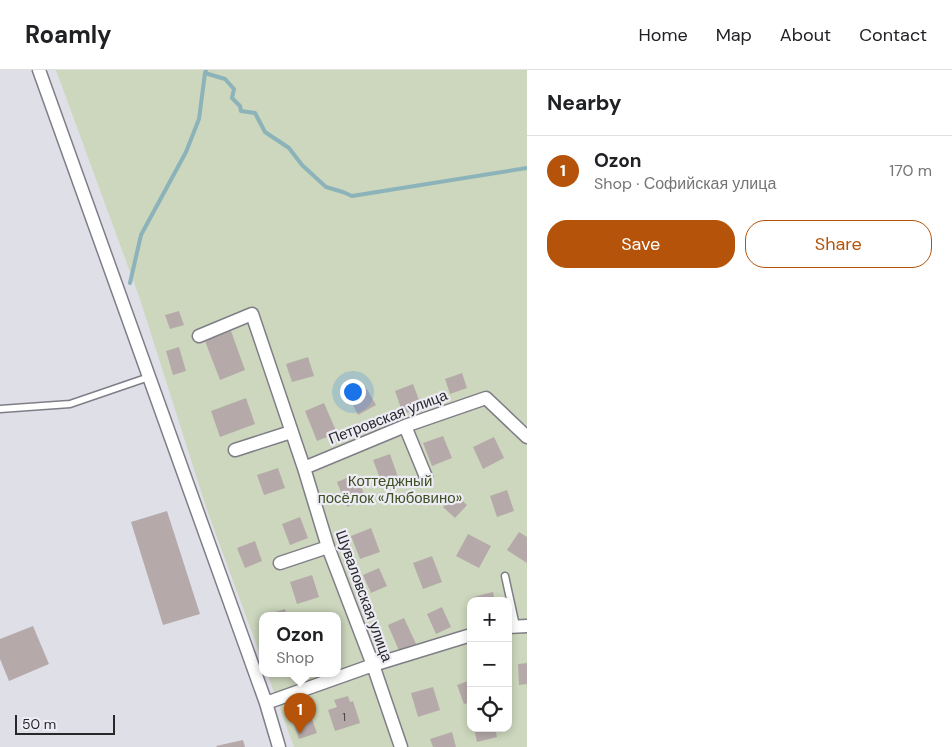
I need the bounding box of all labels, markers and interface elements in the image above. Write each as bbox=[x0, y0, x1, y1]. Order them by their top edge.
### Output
text: Roamly bbox=[25, 19, 112, 50]
text: Home bbox=[638, 23, 688, 47]
text: Map bbox=[716, 23, 752, 47]
text: About bbox=[780, 23, 831, 47]
text: Contact bbox=[859, 23, 927, 47]
text: Nearby bbox=[547, 89, 621, 117]
text: Ozon bbox=[594, 148, 642, 173]
text: 1 bbox=[560, 160, 566, 181]
text: 170 m bbox=[889, 160, 932, 181]
text: Shop · Софийская улица bbox=[594, 173, 776, 194]
button: Save bbox=[547, 220, 735, 268]
button: Share bbox=[745, 220, 932, 268]
your location bbox=[340, 379, 366, 405]
street label: Петровская улица bbox=[326, 385, 451, 449]
park label: Коттеджный посёлок «Любовино» bbox=[318, 471, 463, 508]
street label: Шуваловская улица bbox=[331, 527, 397, 665]
map controls bbox=[467, 597, 512, 732]
button: + bbox=[467, 597, 512, 642]
popup bbox=[259, 612, 341, 677]
text: Ozon bbox=[276, 622, 324, 647]
button: − bbox=[467, 642, 512, 687]
text: Shop bbox=[276, 647, 314, 668]
button: locate bbox=[467, 687, 512, 732]
pin: 1 bbox=[284, 693, 316, 734]
house number: 1 bbox=[342, 709, 346, 725]
scale bar bbox=[15, 712, 115, 735]
text: 50 m bbox=[22, 715, 56, 733]

